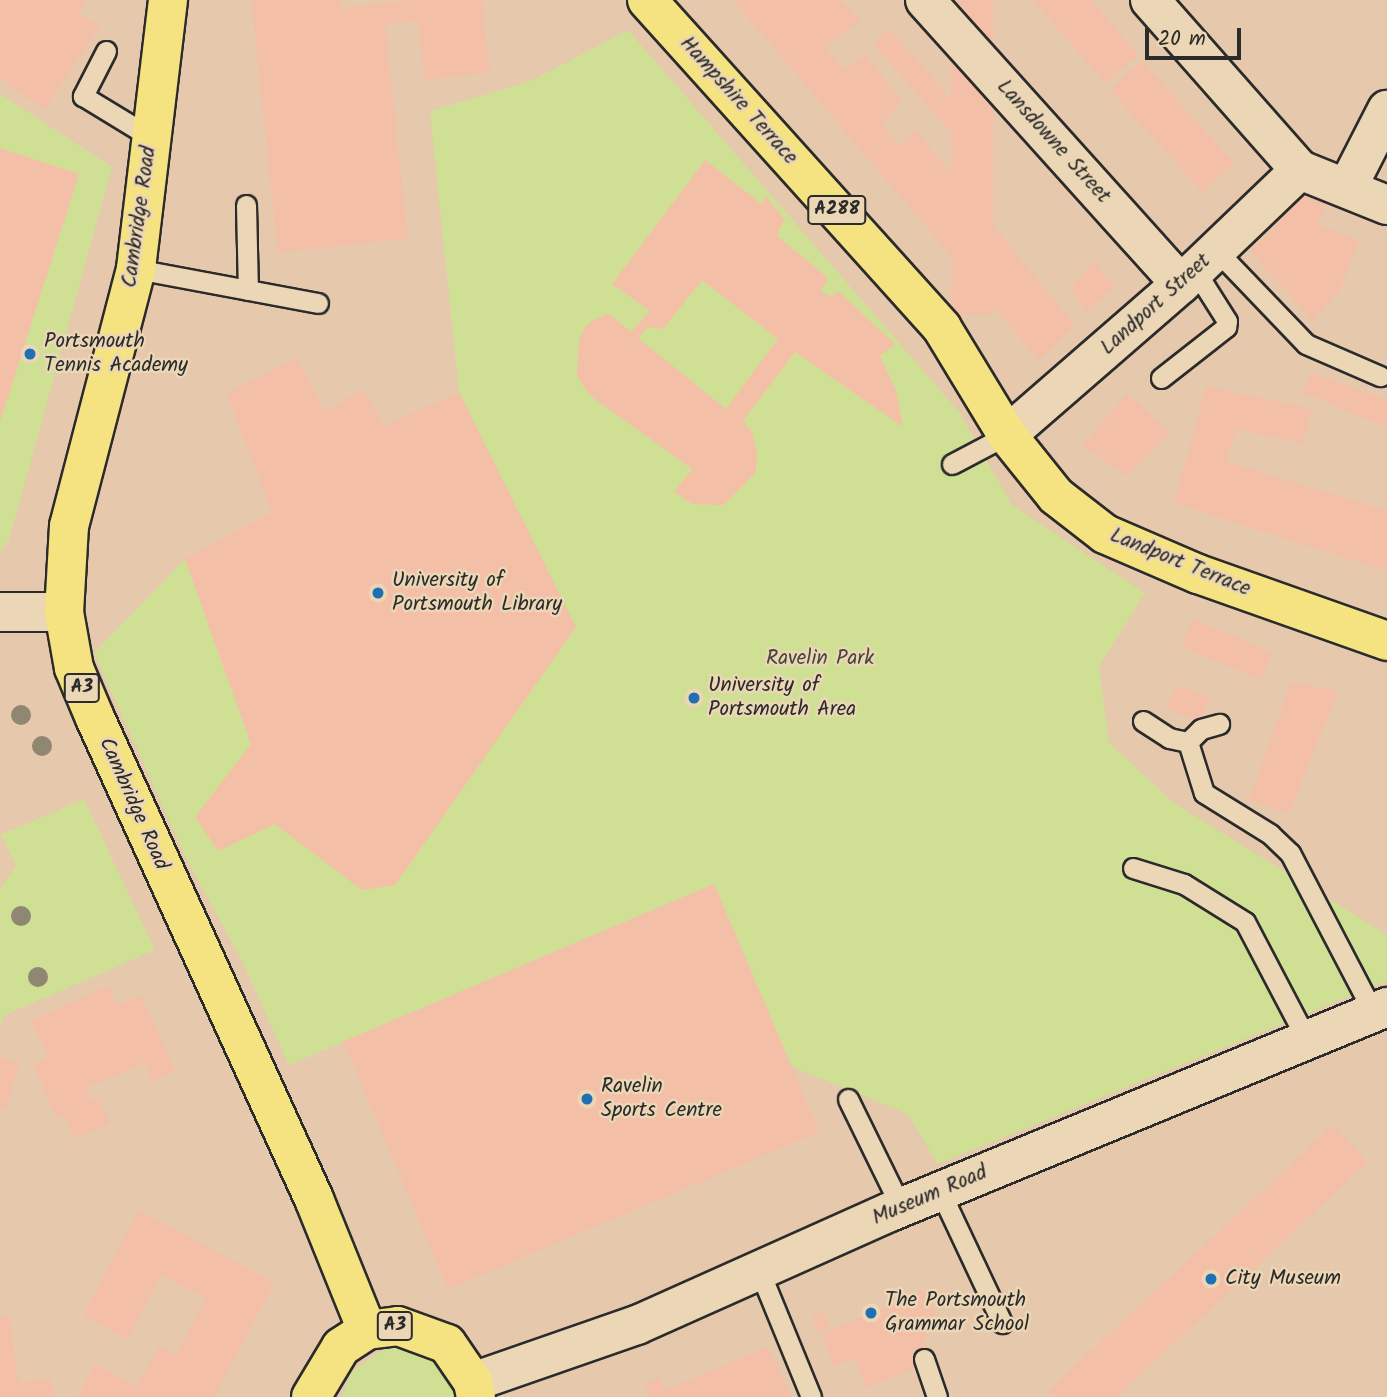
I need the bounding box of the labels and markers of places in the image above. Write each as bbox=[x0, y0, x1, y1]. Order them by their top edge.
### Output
place label: Portsmouth Tennis Academy bbox=[44, 329, 188, 379]
marker: Portsmouth Tennis Academy bbox=[22, 346, 38, 362]
place label: University of Portsmouth Library bbox=[392, 568, 562, 618]
marker: University of Portsmouth Library bbox=[370, 585, 386, 601]
place label: University of Portsmouth Area bbox=[708, 673, 856, 723]
marker: University of Portsmouth Area bbox=[686, 690, 702, 706]
place label: Ravelin Sports Centre bbox=[601, 1074, 722, 1124]
marker: Ravelin Sports Centre bbox=[579, 1091, 595, 1107]
place label: City Museum bbox=[1225, 1266, 1341, 1292]
marker: City Museum bbox=[1203, 1271, 1219, 1287]
place label: The Portsmouth Grammar School bbox=[885, 1288, 1029, 1338]
marker: The Portsmouth Grammar School bbox=[863, 1305, 879, 1321]

